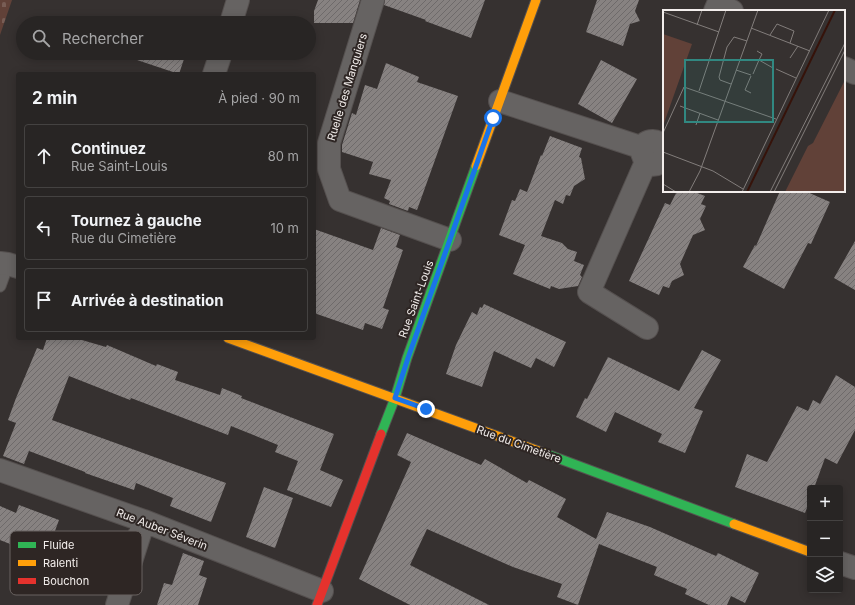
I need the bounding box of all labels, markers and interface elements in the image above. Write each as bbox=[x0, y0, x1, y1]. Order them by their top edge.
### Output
inset map bbox=[663, 10, 845, 192]
search box bbox=[16, 16, 316, 60]
icon: search bbox=[30, 27, 52, 49]
text: Rechercher bbox=[62, 29, 144, 48]
street label: Ruelle des Manguiers bbox=[324, 31, 370, 142]
text: 2 min bbox=[32, 88, 77, 108]
text: À pied · 90 m bbox=[218, 90, 300, 106]
route start bbox=[484, 109, 502, 127]
text: Continuez bbox=[71, 139, 146, 158]
icon: ahead bbox=[33, 145, 55, 167]
text: 80 m bbox=[268, 148, 299, 164]
text: Rue Saint-Louis bbox=[71, 158, 168, 174]
text: Tournez à gauche bbox=[71, 211, 202, 230]
icon: left bbox=[33, 217, 55, 239]
text: 10 m bbox=[270, 220, 299, 236]
text: Rue du Cimetière bbox=[71, 230, 176, 246]
street label: Rue Saint-Louis bbox=[395, 258, 437, 340]
icon: arrive bbox=[33, 289, 55, 311]
text: Arrivée à destination bbox=[71, 291, 224, 310]
route end bbox=[417, 400, 435, 418]
street label: Rue du Cimetière bbox=[475, 422, 563, 466]
map controls bbox=[807, 485, 843, 593]
button: + bbox=[807, 485, 843, 521]
street label: Rue Auber Séverin bbox=[114, 505, 210, 553]
button: − bbox=[807, 521, 843, 557]
legend bbox=[10, 531, 142, 595]
text: Fluide bbox=[43, 538, 74, 552]
text: Ralenti bbox=[43, 556, 78, 570]
button: layers bbox=[807, 557, 843, 593]
text: Bouchon bbox=[43, 574, 89, 588]

